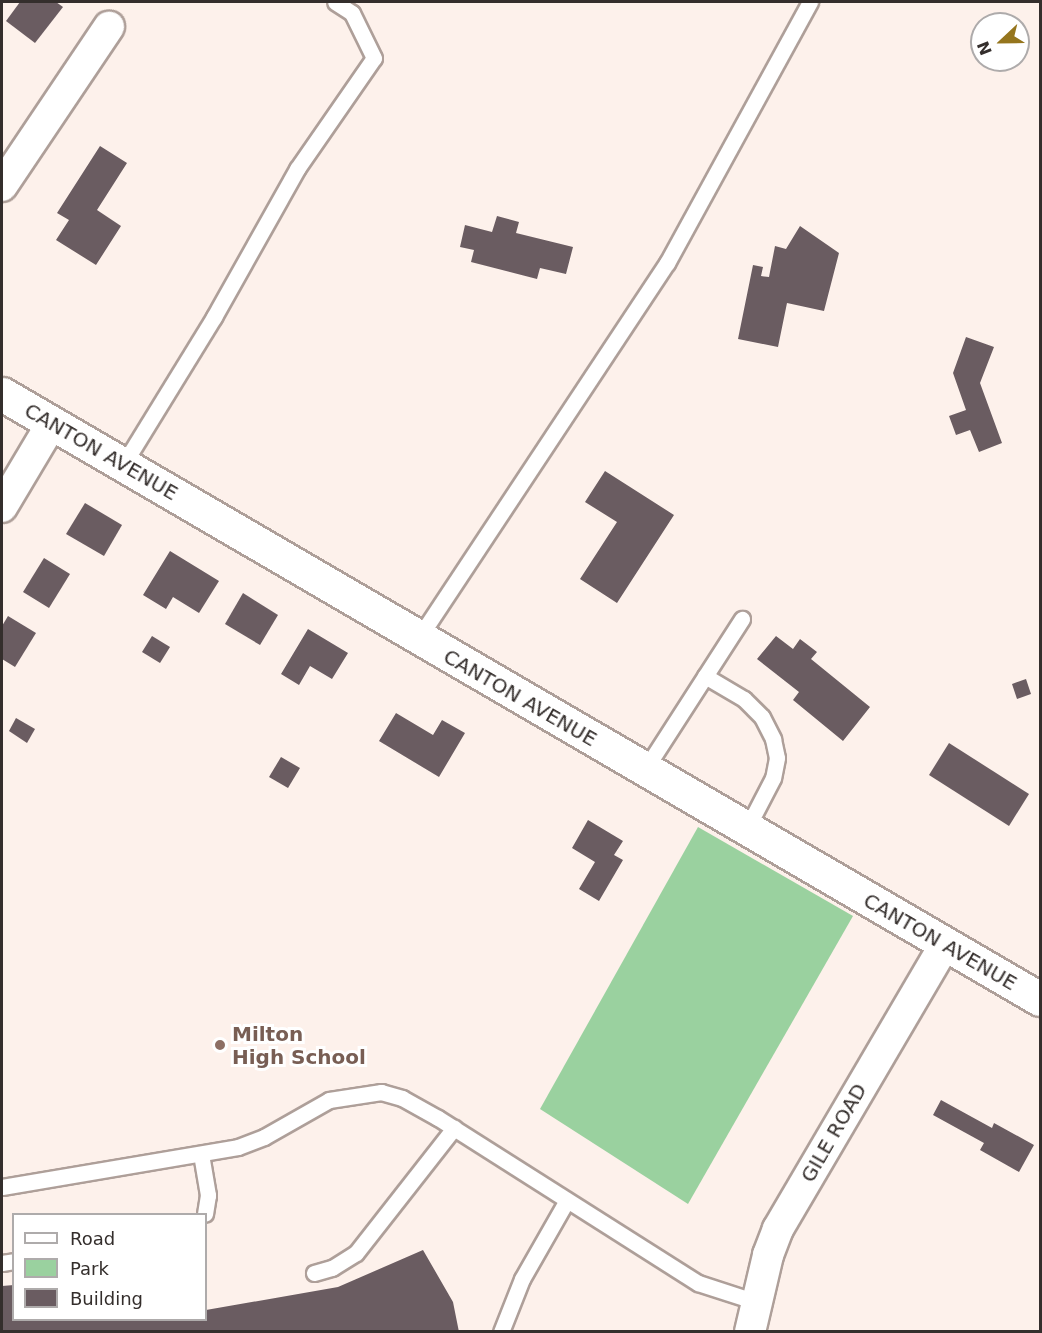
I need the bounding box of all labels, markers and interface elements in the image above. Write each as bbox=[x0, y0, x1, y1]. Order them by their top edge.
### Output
north arrow bbox=[970, 12, 1030, 72]
text: N bbox=[973, 38, 996, 58]
street label: CANTON AVENUE bbox=[20, 398, 182, 506]
street label: CANTON AVENUE bbox=[439, 644, 601, 752]
street label: CANTON AVENUE bbox=[859, 888, 1021, 996]
place label: Milton High School bbox=[232, 1022, 366, 1069]
marker: Milton High School bbox=[213, 1038, 227, 1052]
street label: GILE ROAD bbox=[796, 1079, 872, 1187]
legend bbox=[12, 1213, 207, 1321]
text: Road bbox=[70, 1228, 115, 1249]
text: Park bbox=[70, 1258, 109, 1279]
text: Building bbox=[70, 1288, 143, 1309]

